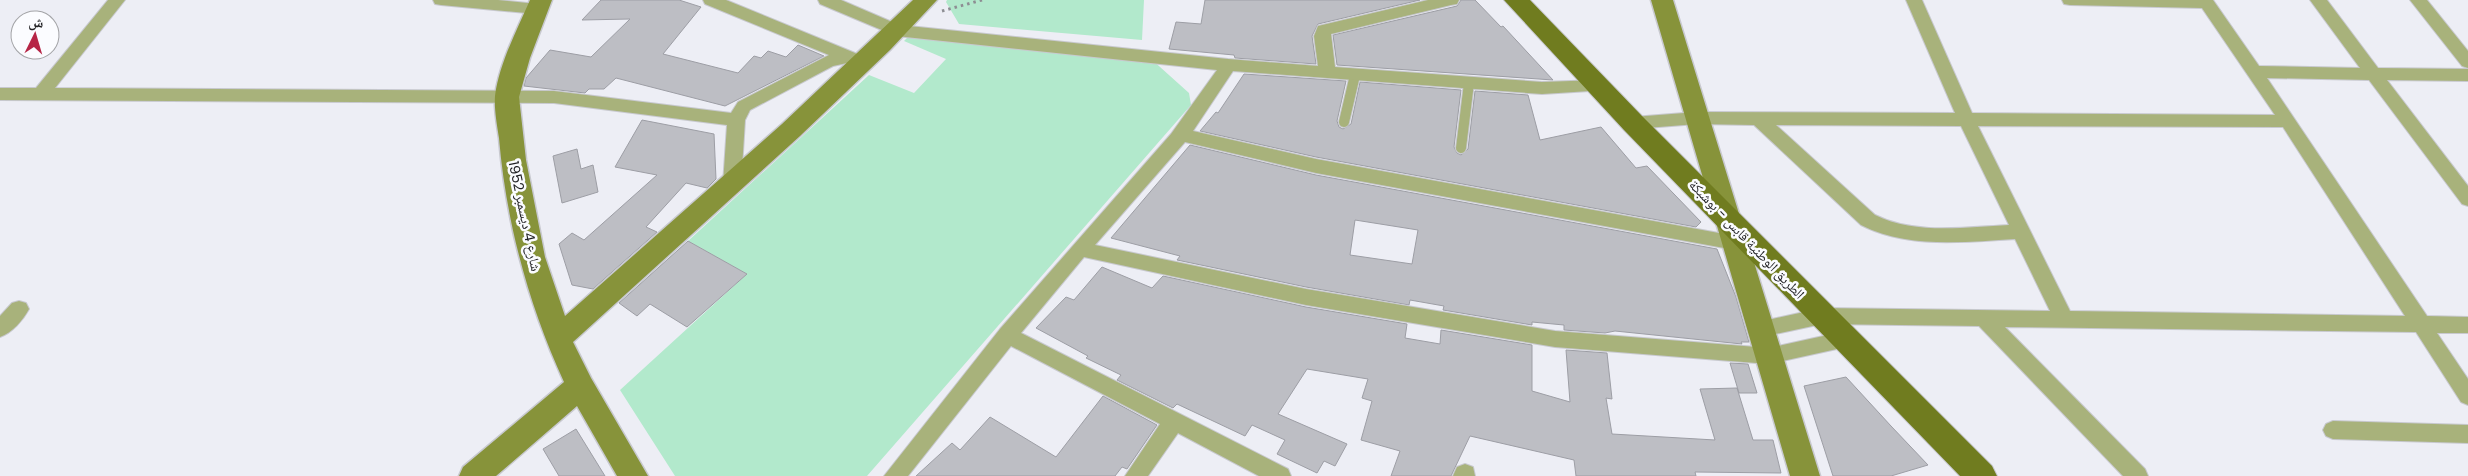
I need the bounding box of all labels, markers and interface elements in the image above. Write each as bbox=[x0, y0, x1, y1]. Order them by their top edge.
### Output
north arrow bbox=[10, 10, 60, 60]
text: ش bbox=[28, 11, 45, 33]
street label: شارع 4 ديسمبر 1952 bbox=[504, 159, 546, 273]
street label: الطريق الوطنية قابس - بوشبكة bbox=[1685, 175, 1809, 303]

